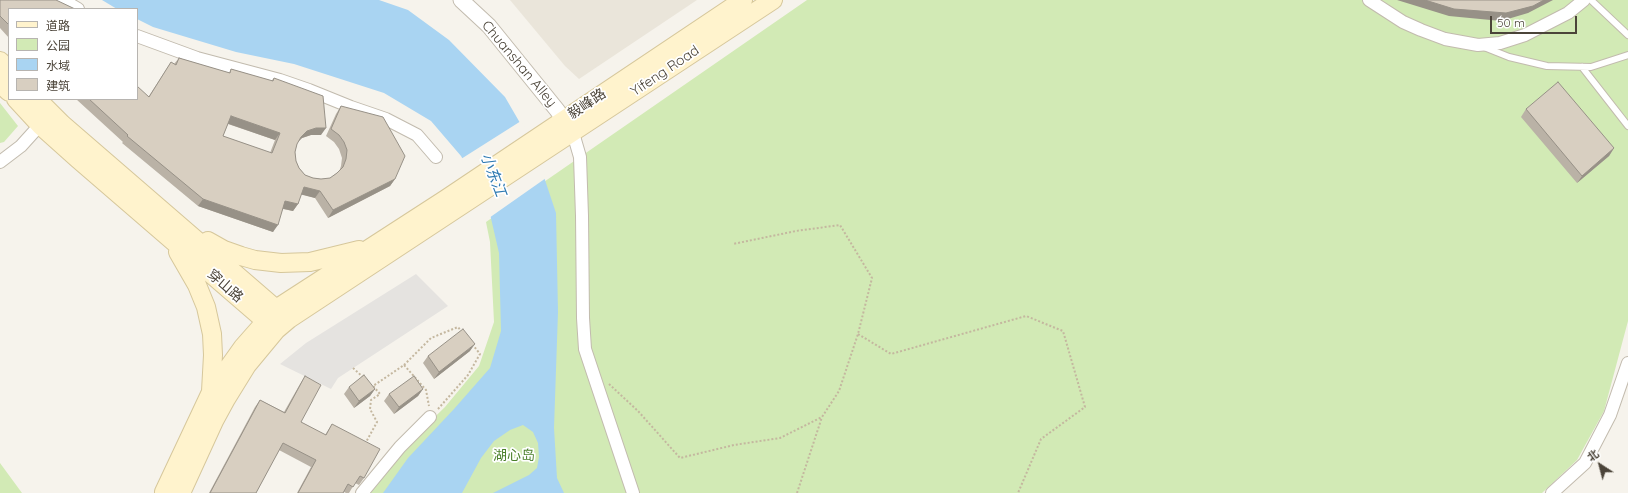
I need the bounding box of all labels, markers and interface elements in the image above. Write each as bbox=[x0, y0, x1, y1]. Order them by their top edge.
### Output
legend bbox=[8, 8, 138, 100]
scale bar bbox=[1492, 8, 1579, 34]
text: 50 m bbox=[1497, 15, 1525, 30]
street label: Chuanshan Alley bbox=[478, 17, 560, 111]
text: 道路 bbox=[46, 18, 70, 33]
text: 公园 bbox=[46, 38, 70, 53]
street label: Yifeng Road bbox=[628, 42, 702, 100]
text: 水域 bbox=[46, 58, 70, 73]
text: 建筑 bbox=[46, 78, 70, 93]
street label: 毅峰路 bbox=[565, 85, 609, 123]
water label: 小东江 bbox=[477, 151, 509, 199]
street label: 穿山路 bbox=[204, 266, 246, 306]
north arrow bbox=[1580, 445, 1620, 485]
text: 北 bbox=[1584, 446, 1602, 464]
park label: 湖心岛 bbox=[493, 448, 535, 464]

